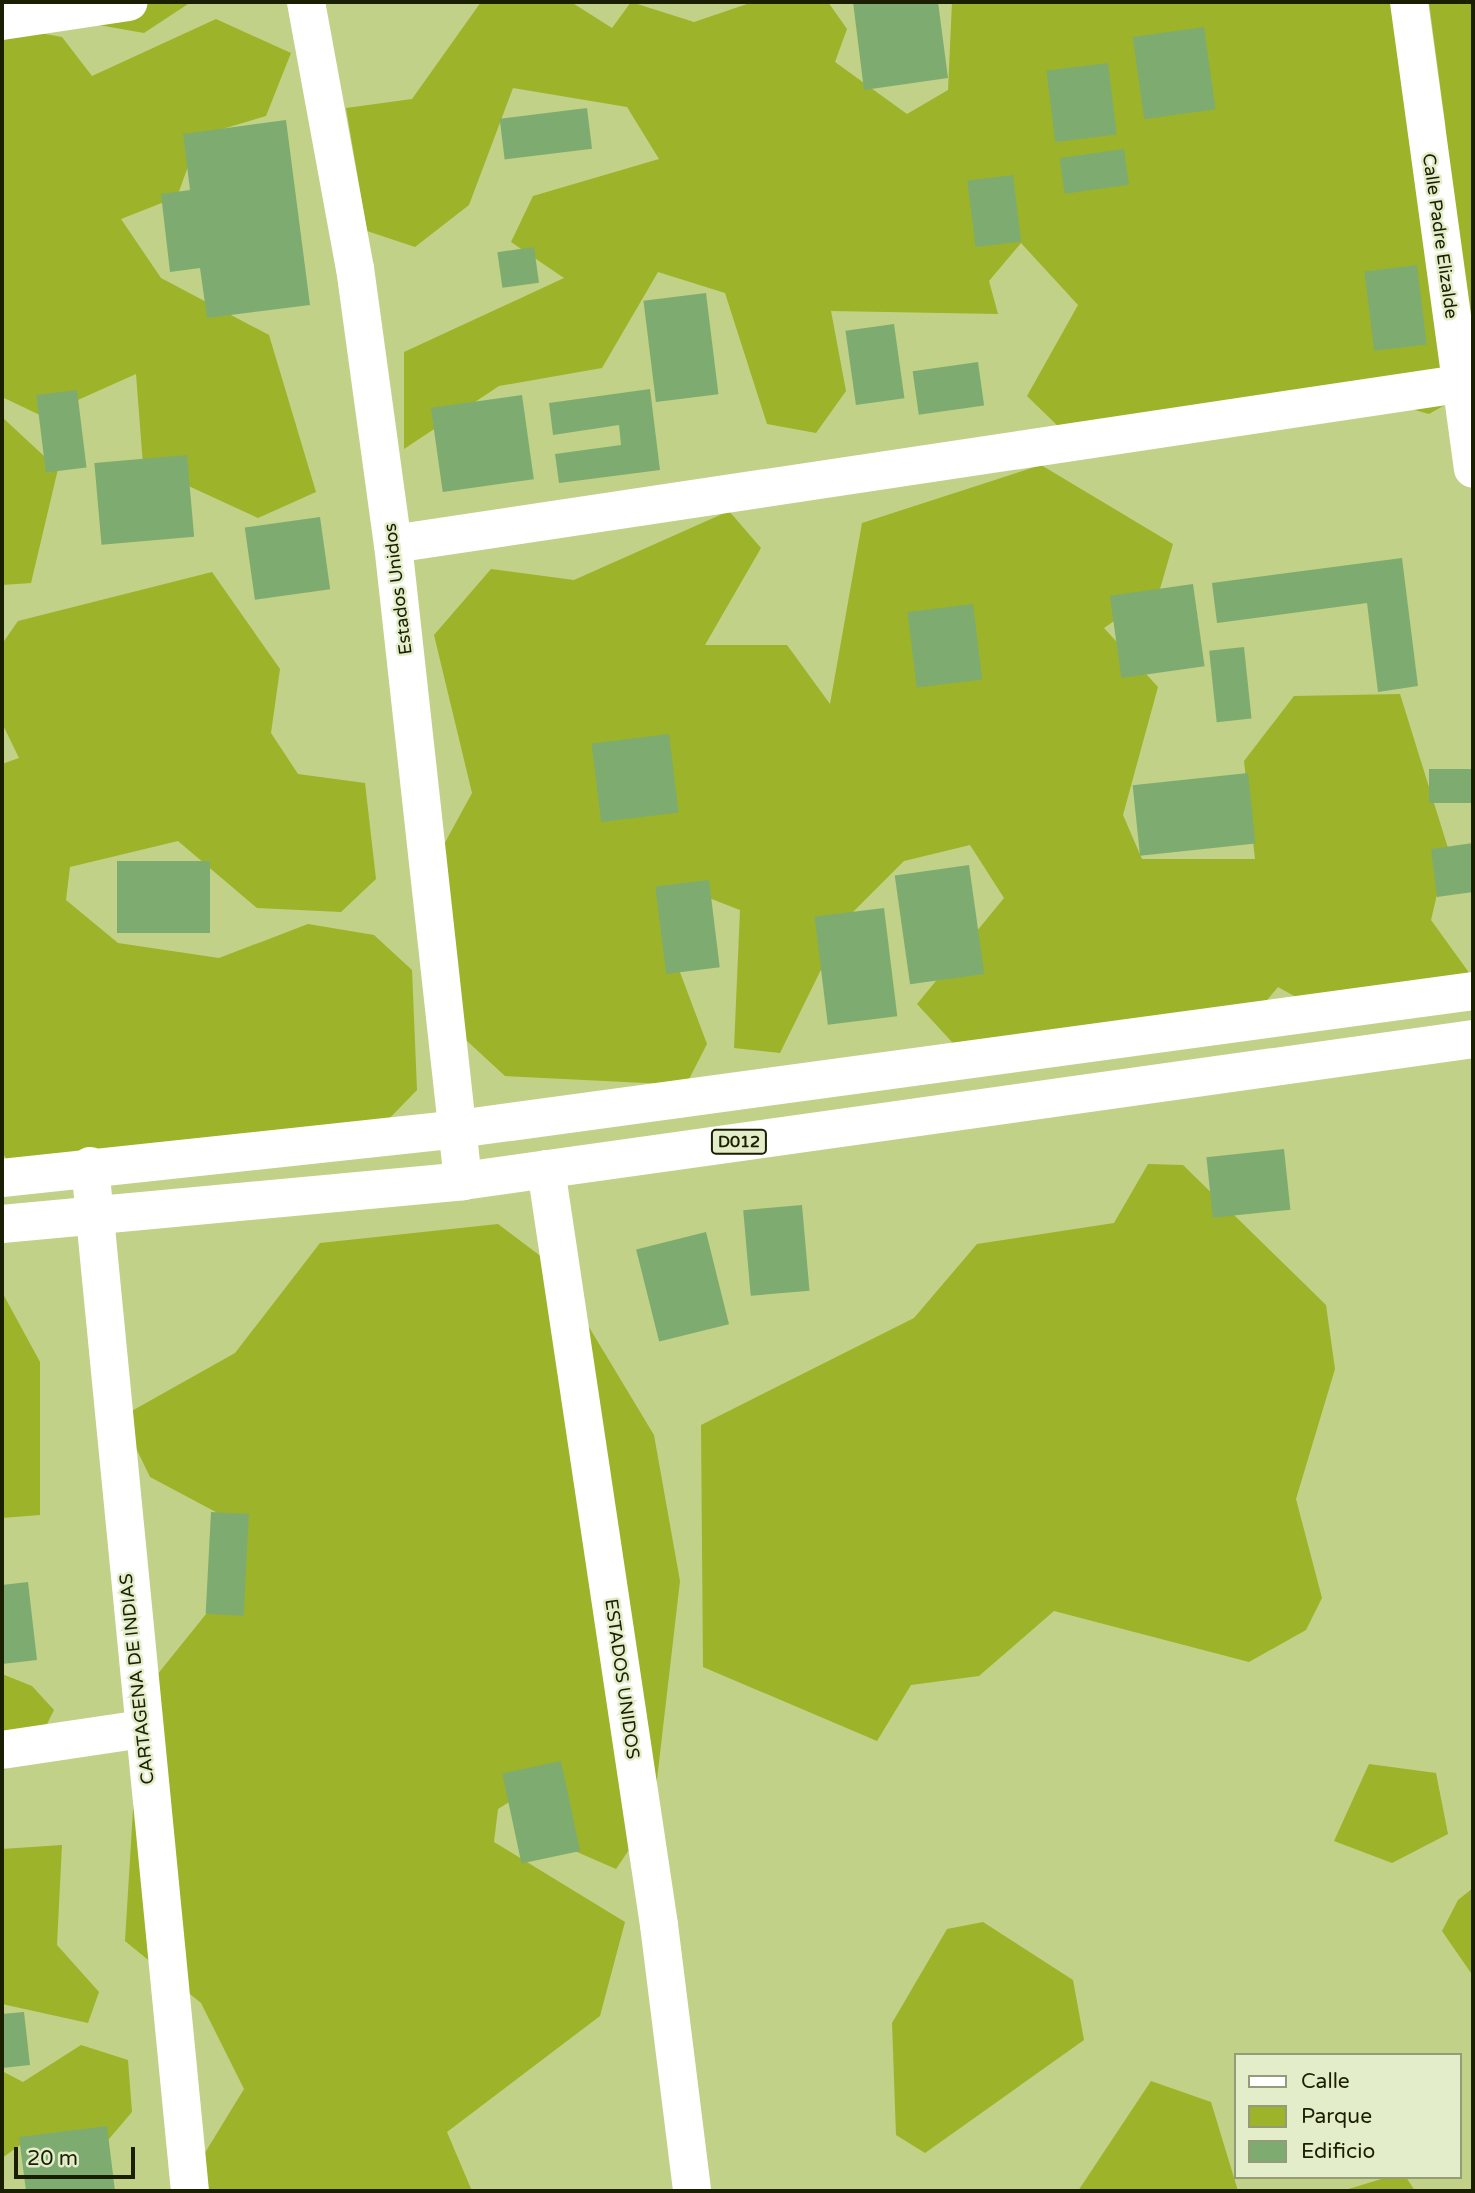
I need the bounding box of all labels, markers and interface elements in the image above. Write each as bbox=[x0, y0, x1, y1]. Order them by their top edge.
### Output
street label: Calle Padre Elizalde bbox=[1418, 152, 1462, 320]
street label: Estados Unidos bbox=[379, 522, 417, 656]
road number: D012 bbox=[709, 1130, 769, 1154]
street label: CARTAGENA DE INDIAS bbox=[115, 1573, 159, 1785]
street label: ESTADOS UNIDOS bbox=[600, 1598, 644, 1760]
legend bbox=[1234, 2053, 1461, 2179]
text: Calle bbox=[1301, 2069, 1350, 2094]
text: Parque bbox=[1301, 2104, 1372, 2129]
scale bar bbox=[18, 2134, 138, 2178]
text: Edificio bbox=[1301, 2139, 1375, 2164]
text: 20 m bbox=[27, 2146, 78, 2171]

